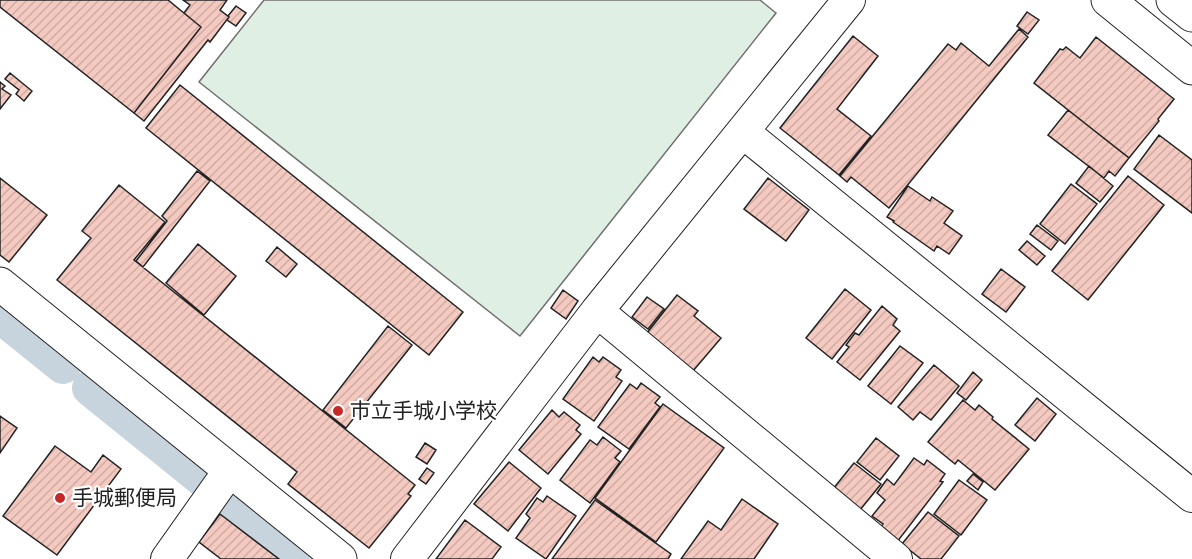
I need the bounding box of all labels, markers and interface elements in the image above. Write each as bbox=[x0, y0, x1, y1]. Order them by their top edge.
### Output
place label: 市立手城小学校 bbox=[350, 395, 497, 423]
marker: 市立手城小学校 bbox=[331, 404, 345, 418]
place label: 手城郵便局 bbox=[72, 482, 177, 510]
marker: 手城郵便局 bbox=[53, 491, 67, 505]

